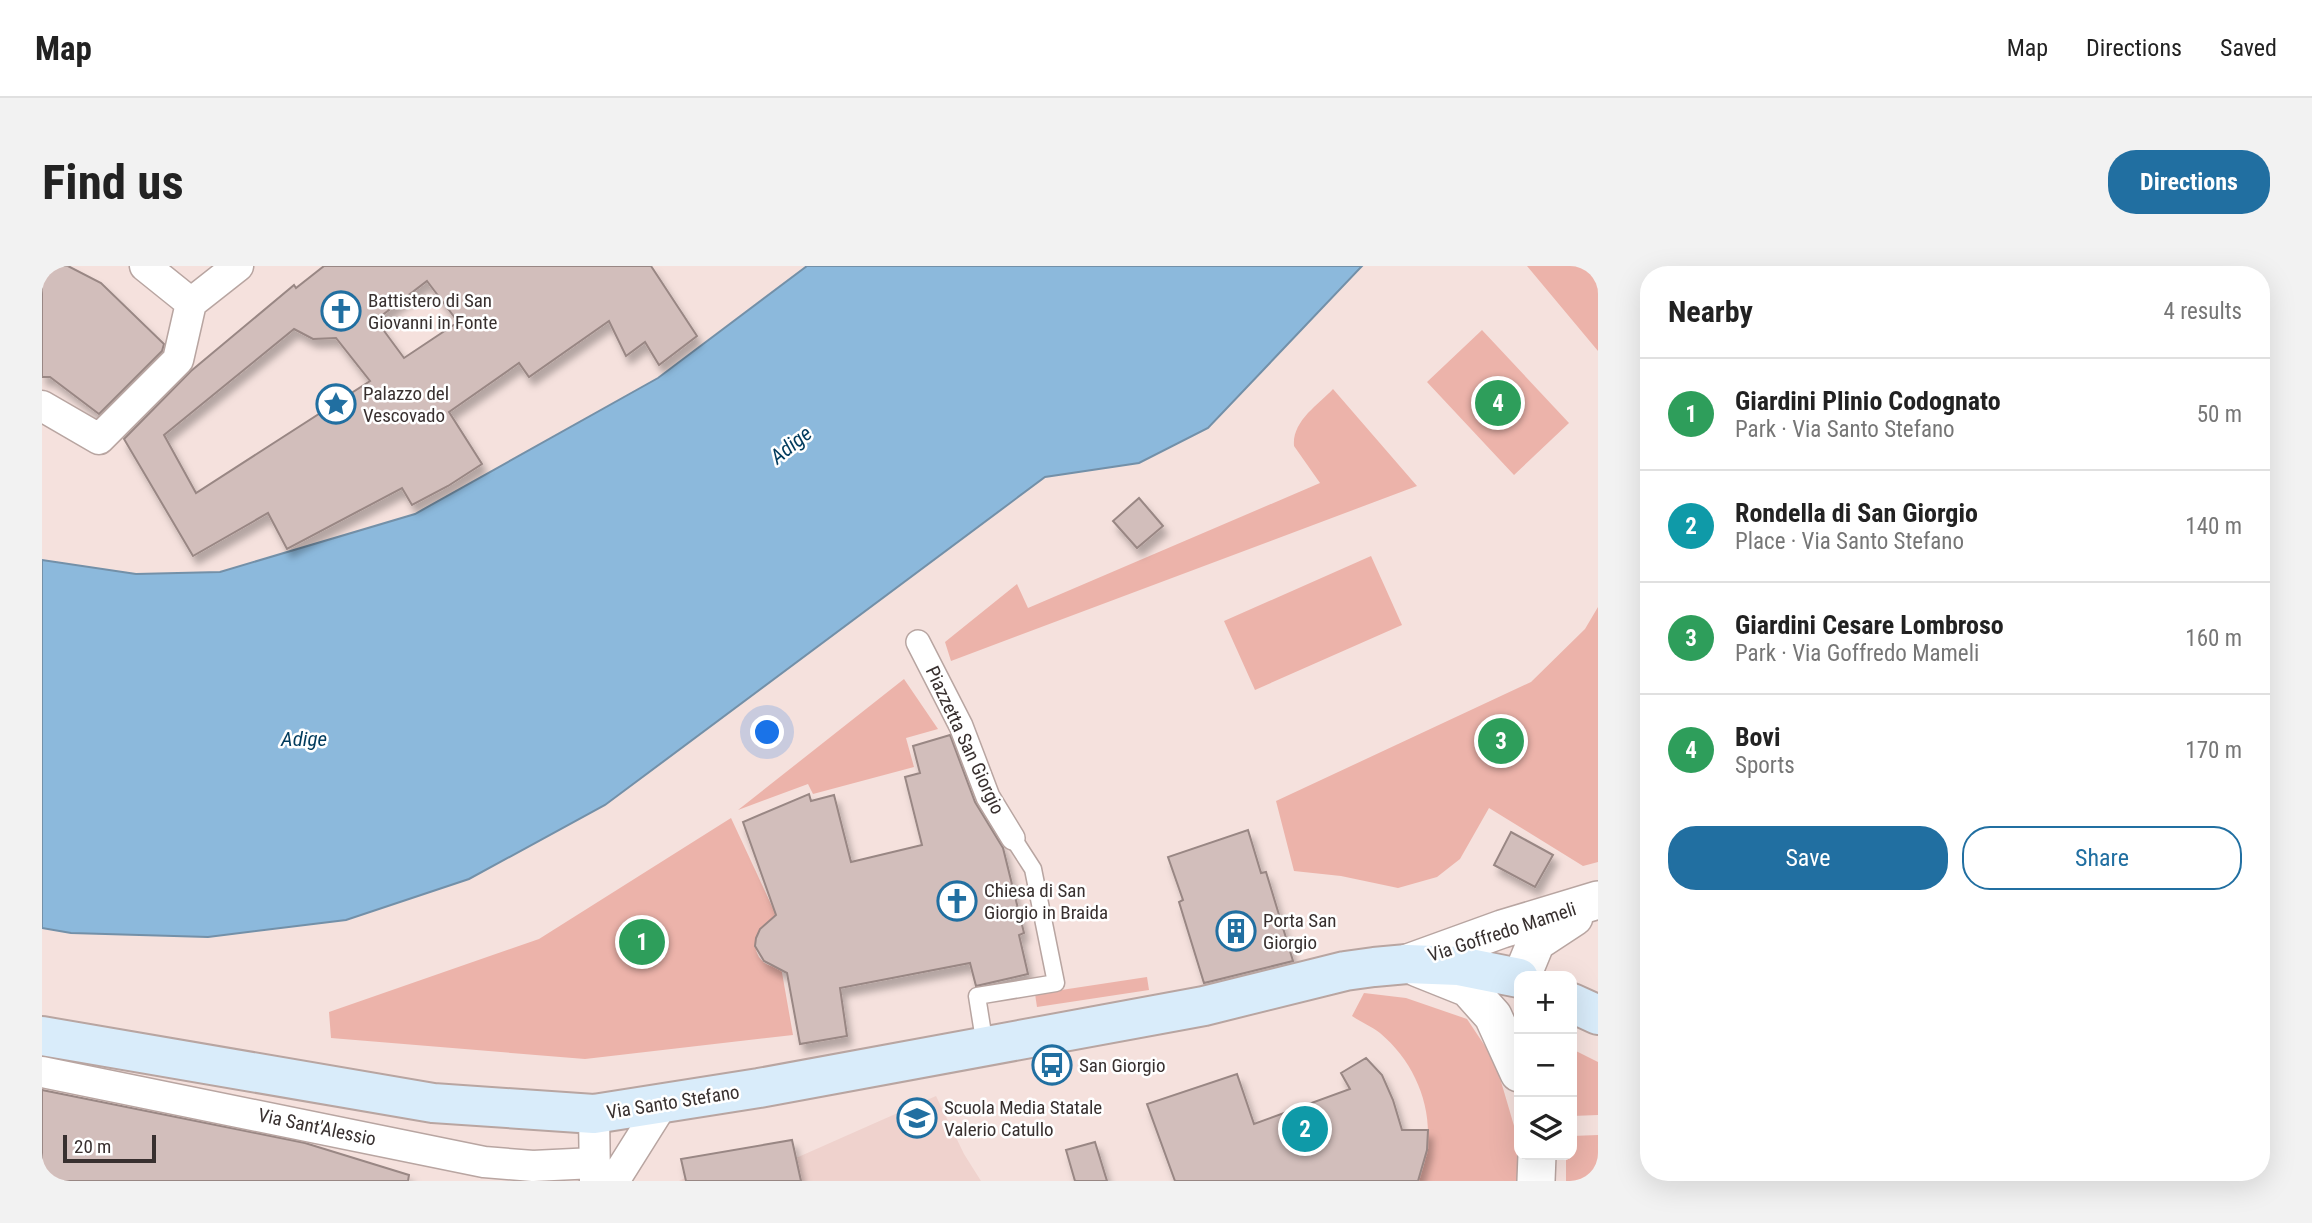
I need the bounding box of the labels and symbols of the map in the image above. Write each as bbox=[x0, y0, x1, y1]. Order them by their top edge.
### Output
place label: Battistero di San Giovanni in Fonte bbox=[368, 289, 497, 334]
church icon: Battistero di San Giovanni in Fonte bbox=[320, 290, 362, 332]
pin: 4 bbox=[1475, 377, 1521, 429]
place label: Palazzo del Vescovado bbox=[363, 382, 449, 427]
place icon: Palazzo del Vescovado bbox=[315, 383, 357, 425]
water label: Adige bbox=[765, 421, 816, 469]
street label: Piazzetta San Giorgio bbox=[921, 662, 1009, 818]
your location bbox=[750, 715, 784, 749]
pin: 3 bbox=[1478, 715, 1524, 767]
water label: Adige bbox=[280, 727, 327, 751]
place label: Chiesa di San Giorgio in Braida bbox=[984, 879, 1108, 924]
church icon: Chiesa di San Giorgio in Braida bbox=[936, 880, 978, 922]
street label: Via Goffredo Mameli bbox=[1425, 897, 1579, 967]
place label: Porta San Giorgio bbox=[1263, 909, 1336, 954]
building icon: Porta San Giorgio bbox=[1215, 910, 1257, 952]
pin: 1 bbox=[619, 916, 665, 968]
bus stop icon: San Giorgio bbox=[1031, 1044, 1073, 1086]
place label: San Giorgio bbox=[1079, 1054, 1166, 1077]
street label: Via Santo Stefano bbox=[605, 1080, 741, 1124]
place label: Scuola Media Statale Valerio Catullo bbox=[944, 1096, 1102, 1141]
school or university icon: Scuola Media Statale Valerio Catullo bbox=[896, 1097, 938, 1139]
street label: Via Sant'Alessio bbox=[256, 1103, 378, 1151]
pin: 2 bbox=[1282, 1103, 1328, 1155]
scale bar bbox=[63, 1132, 156, 1164]

